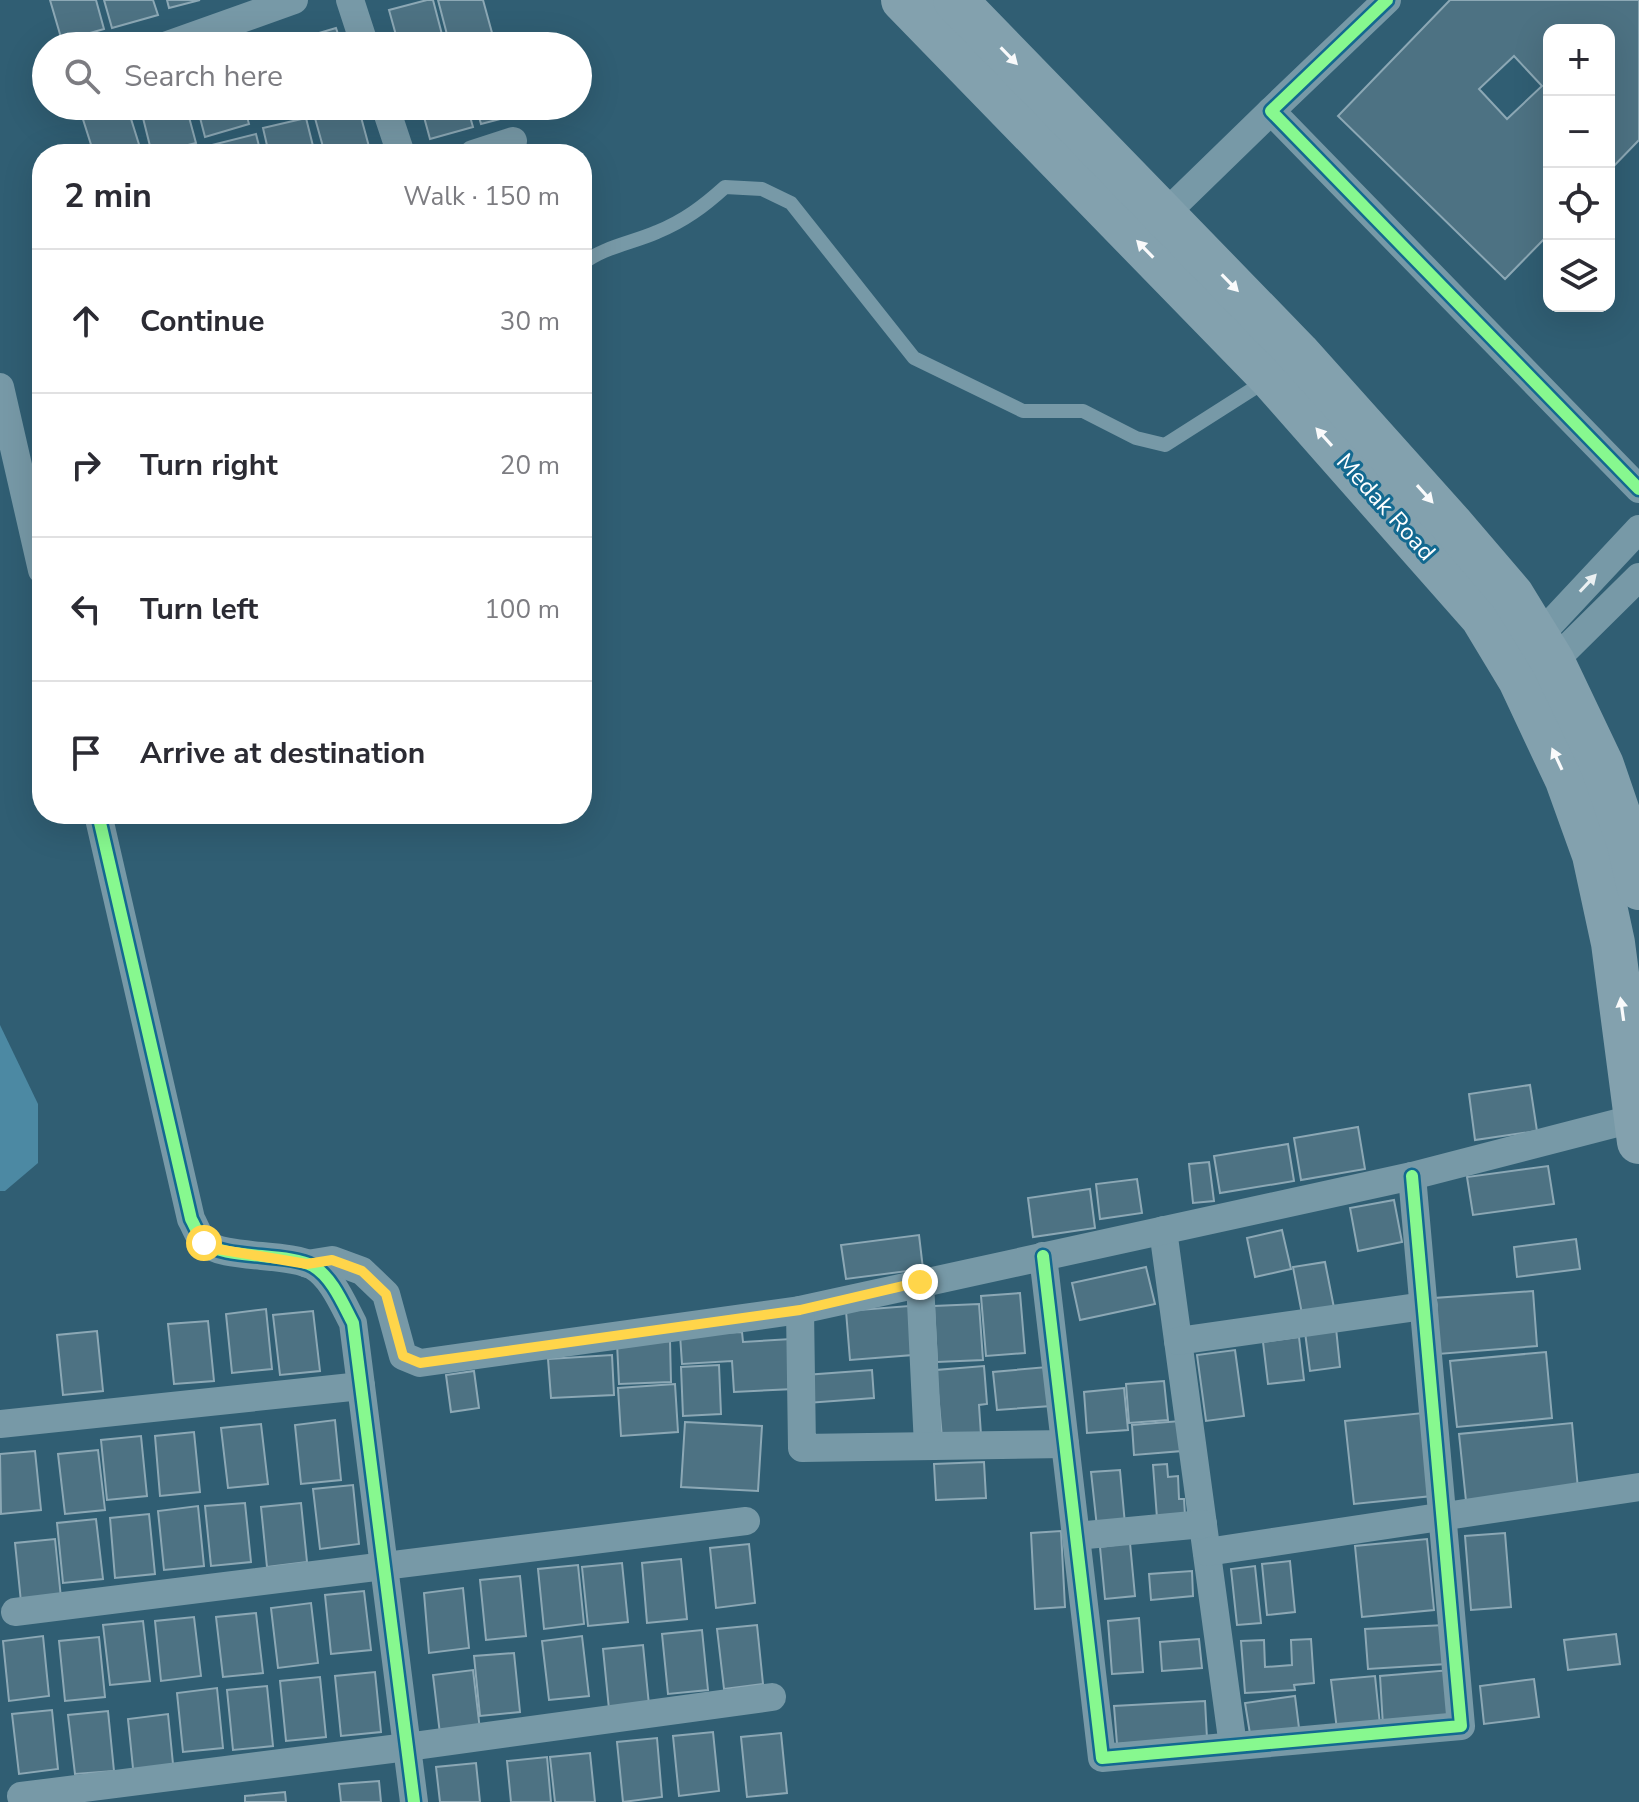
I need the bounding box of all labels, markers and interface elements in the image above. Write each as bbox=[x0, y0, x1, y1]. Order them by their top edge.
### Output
map controls bbox=[1543, 24, 1615, 312]
button: + bbox=[1543, 24, 1615, 96]
search box bbox=[32, 32, 592, 120]
one-way arrow bbox=[1000, 46, 1018, 65]
icon: search bbox=[60, 54, 104, 98]
text: Search here bbox=[124, 56, 283, 97]
button: − bbox=[1543, 96, 1615, 168]
button: locate bbox=[1543, 168, 1615, 240]
text: 2 min bbox=[64, 173, 152, 219]
text: Walk · 150 m bbox=[403, 179, 560, 214]
one-way arrow bbox=[1136, 240, 1155, 259]
button: layers bbox=[1543, 240, 1615, 312]
one-way arrow bbox=[1220, 273, 1238, 292]
icon: ahead bbox=[64, 299, 108, 343]
text: Continue bbox=[140, 301, 265, 342]
text: 30 m bbox=[500, 304, 560, 339]
one-way arrow bbox=[1316, 428, 1333, 448]
icon: right bbox=[64, 443, 108, 487]
text: Turn right bbox=[140, 445, 278, 486]
street label: Medak Road bbox=[1329, 446, 1443, 568]
text: 20 m bbox=[500, 448, 560, 483]
one-way arrow bbox=[1416, 484, 1433, 504]
one-way arrow bbox=[1579, 574, 1597, 593]
icon: left bbox=[64, 587, 108, 631]
text: Turn left bbox=[140, 589, 258, 630]
text: 100 m bbox=[484, 592, 560, 627]
icon: arrive bbox=[64, 731, 108, 775]
text: Arrive at destination bbox=[140, 733, 425, 774]
one-way arrow bbox=[1550, 747, 1564, 770]
one-way arrow bbox=[1615, 996, 1628, 1021]
route start bbox=[186, 1225, 222, 1261]
route end bbox=[902, 1264, 938, 1300]

